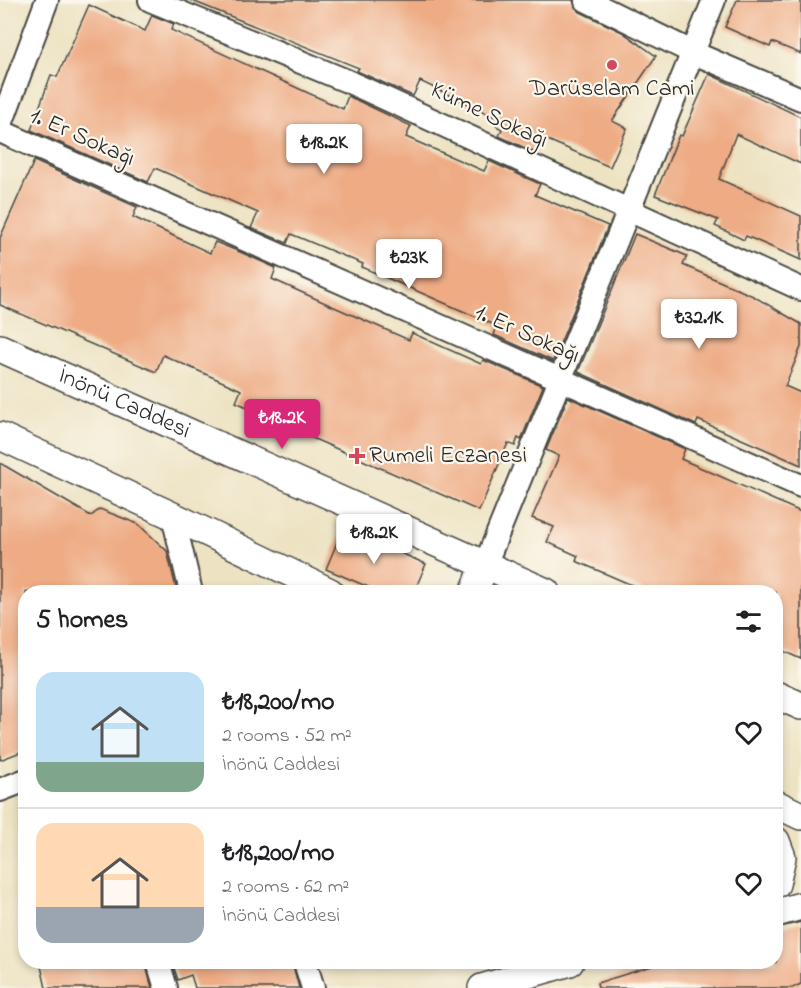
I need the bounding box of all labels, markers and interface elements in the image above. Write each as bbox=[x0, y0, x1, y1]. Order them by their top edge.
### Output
marker: Darüselam Cami bbox=[605, 58, 619, 72]
place label: Darüselam Cami bbox=[528, 72, 695, 107]
street label: Küme Sokağı bbox=[424, 73, 554, 159]
street label: 1. Er Sokağı bbox=[24, 99, 140, 177]
pin: ₺18.2K bbox=[275, 124, 373, 175]
text: ₺18.2K bbox=[300, 129, 348, 158]
pin: ₺23K bbox=[373, 239, 445, 290]
text: ₺23K bbox=[390, 244, 428, 273]
street label: 1. Er Sokağı bbox=[469, 296, 585, 374]
pin: ₺32.1K bbox=[650, 299, 748, 350]
text: ₺32.1K bbox=[675, 304, 723, 333]
street label: İnönü Caddesi bbox=[52, 359, 196, 448]
pin: ₺18.2K bbox=[233, 399, 331, 450]
text: ₺18.2K bbox=[258, 404, 306, 433]
place label: Rumeli Eczanesi bbox=[369, 439, 527, 474]
marker: Rumeli Eczanesi bbox=[350, 449, 364, 463]
pin: ₺18.2K bbox=[325, 514, 423, 565]
text: ₺18.2K bbox=[350, 519, 398, 548]
text: 5 homes bbox=[36, 602, 128, 640]
icon: filters bbox=[732, 605, 765, 638]
text: ₺18,200/mo bbox=[222, 684, 335, 722]
icon: home bbox=[84, 696, 156, 768]
icon: heart bbox=[732, 716, 765, 749]
text: 2 rooms · 52 m² bbox=[222, 722, 352, 751]
text: İnönü Caddesi bbox=[222, 751, 340, 780]
text: ₺18,200/mo bbox=[222, 835, 335, 873]
icon: home bbox=[84, 847, 156, 919]
icon: heart bbox=[732, 867, 765, 900]
text: 2 rooms · 62 m² bbox=[222, 873, 349, 902]
text: İnönü Caddesi bbox=[222, 902, 340, 931]

